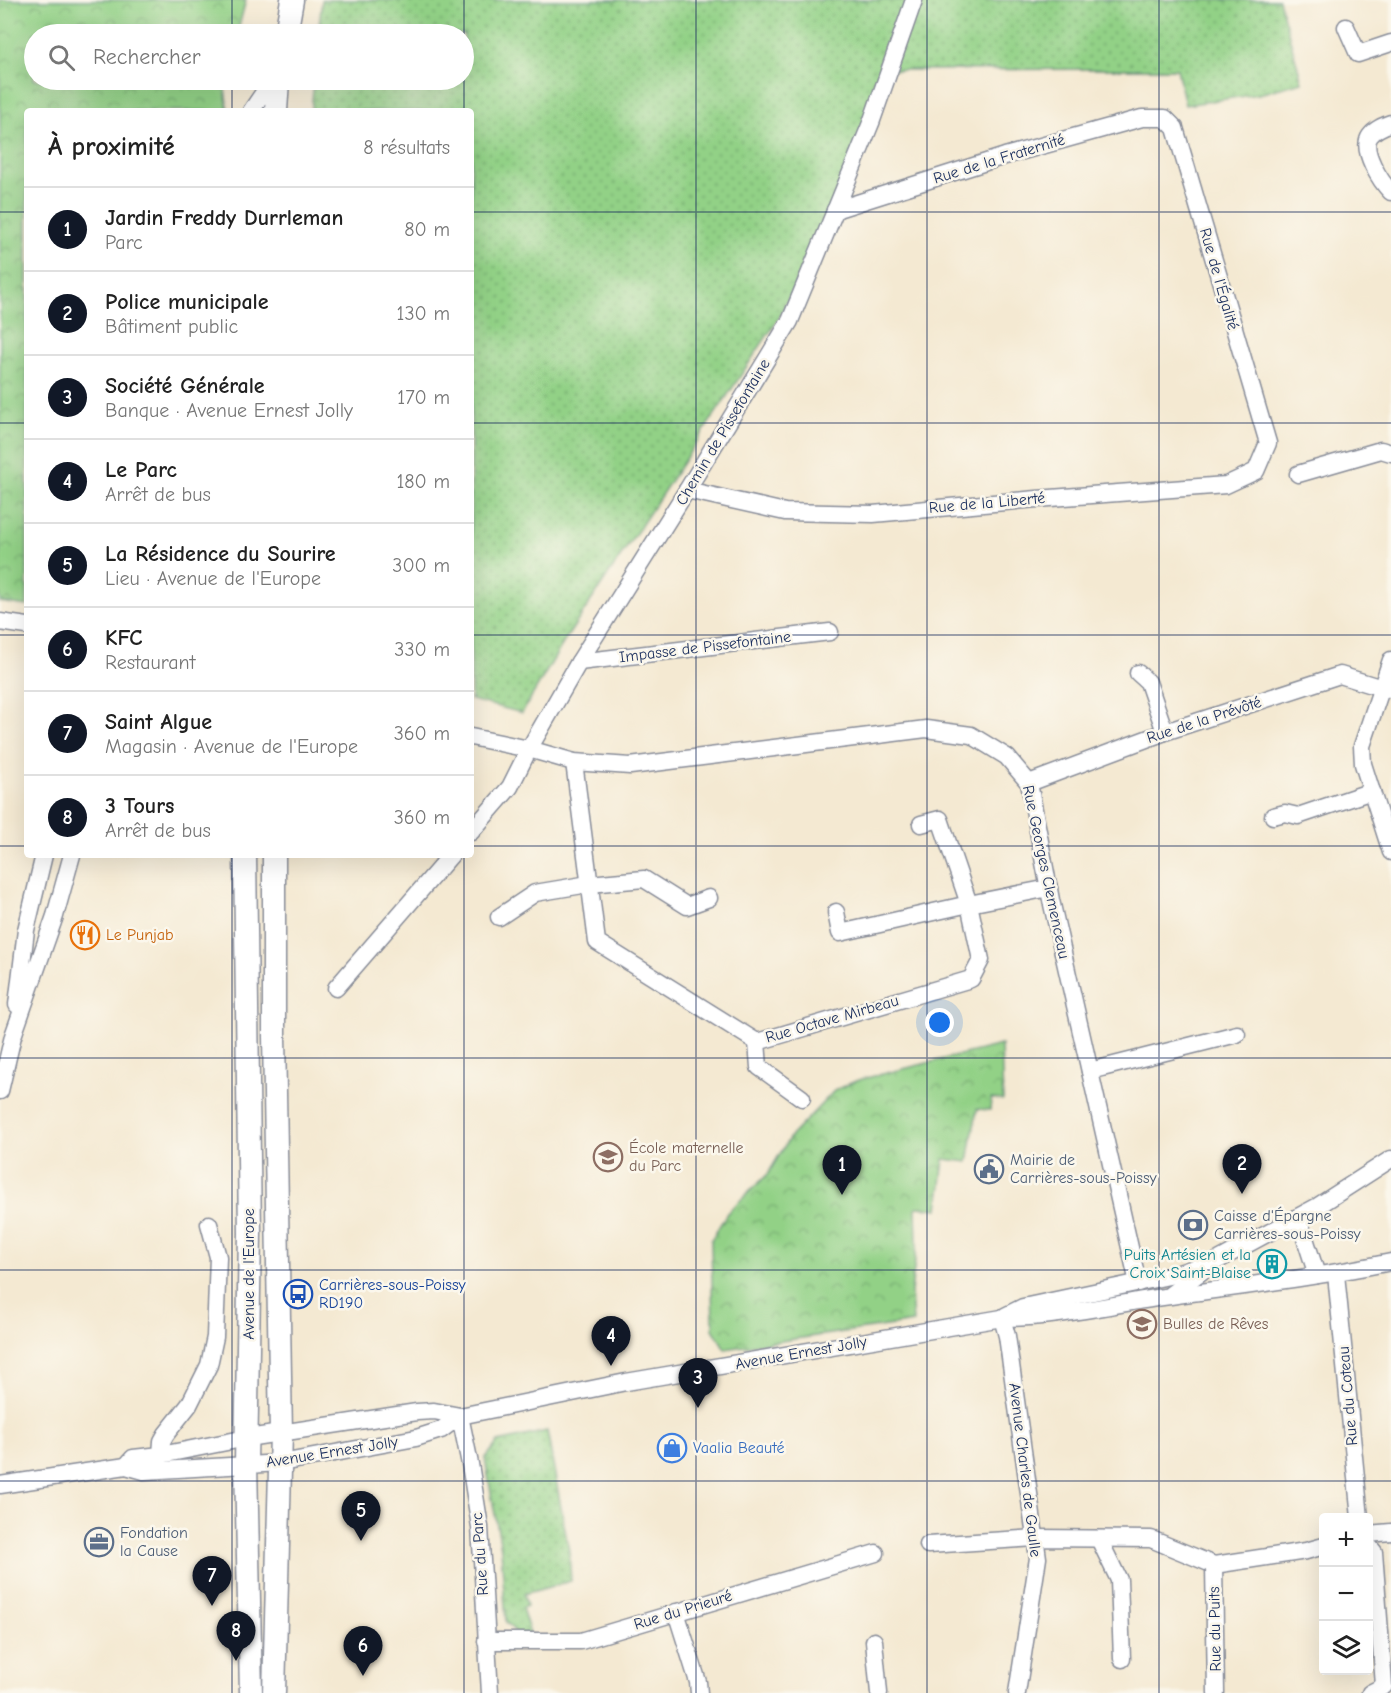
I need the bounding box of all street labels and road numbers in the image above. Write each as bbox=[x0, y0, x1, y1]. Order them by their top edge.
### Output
street label: Rue de la Fraternité bbox=[931, 130, 1067, 188]
street label: Rue de l'Égalité bbox=[1196, 226, 1243, 332]
street label: Chemin de Pissefontaine bbox=[672, 356, 774, 508]
street label: Rue de la Liberté bbox=[928, 489, 1046, 517]
street label: Impasse de Pissefontaine bbox=[618, 628, 792, 666]
street label: Rue de la Prévôté bbox=[1144, 693, 1264, 747]
street label: Rue Georges Clemenceau bbox=[1019, 784, 1073, 960]
street label: Rue Octave Mirbeau bbox=[763, 991, 901, 1047]
street label: Avenue de l'Europe bbox=[240, 1208, 258, 1340]
street label: Avenue Ernest Jolly bbox=[734, 1332, 869, 1373]
street label: Rue du Coteau bbox=[1335, 1346, 1361, 1446]
street label: Avenue Charles de Gaulle bbox=[1005, 1382, 1045, 1558]
street label: Avenue Ernest Jolly bbox=[265, 1433, 400, 1471]
street label: Rue du Parc bbox=[468, 1512, 492, 1596]
street label: Rue du Prieuré bbox=[632, 1586, 734, 1634]
street label: Rue du Puits bbox=[1205, 1586, 1225, 1672]

